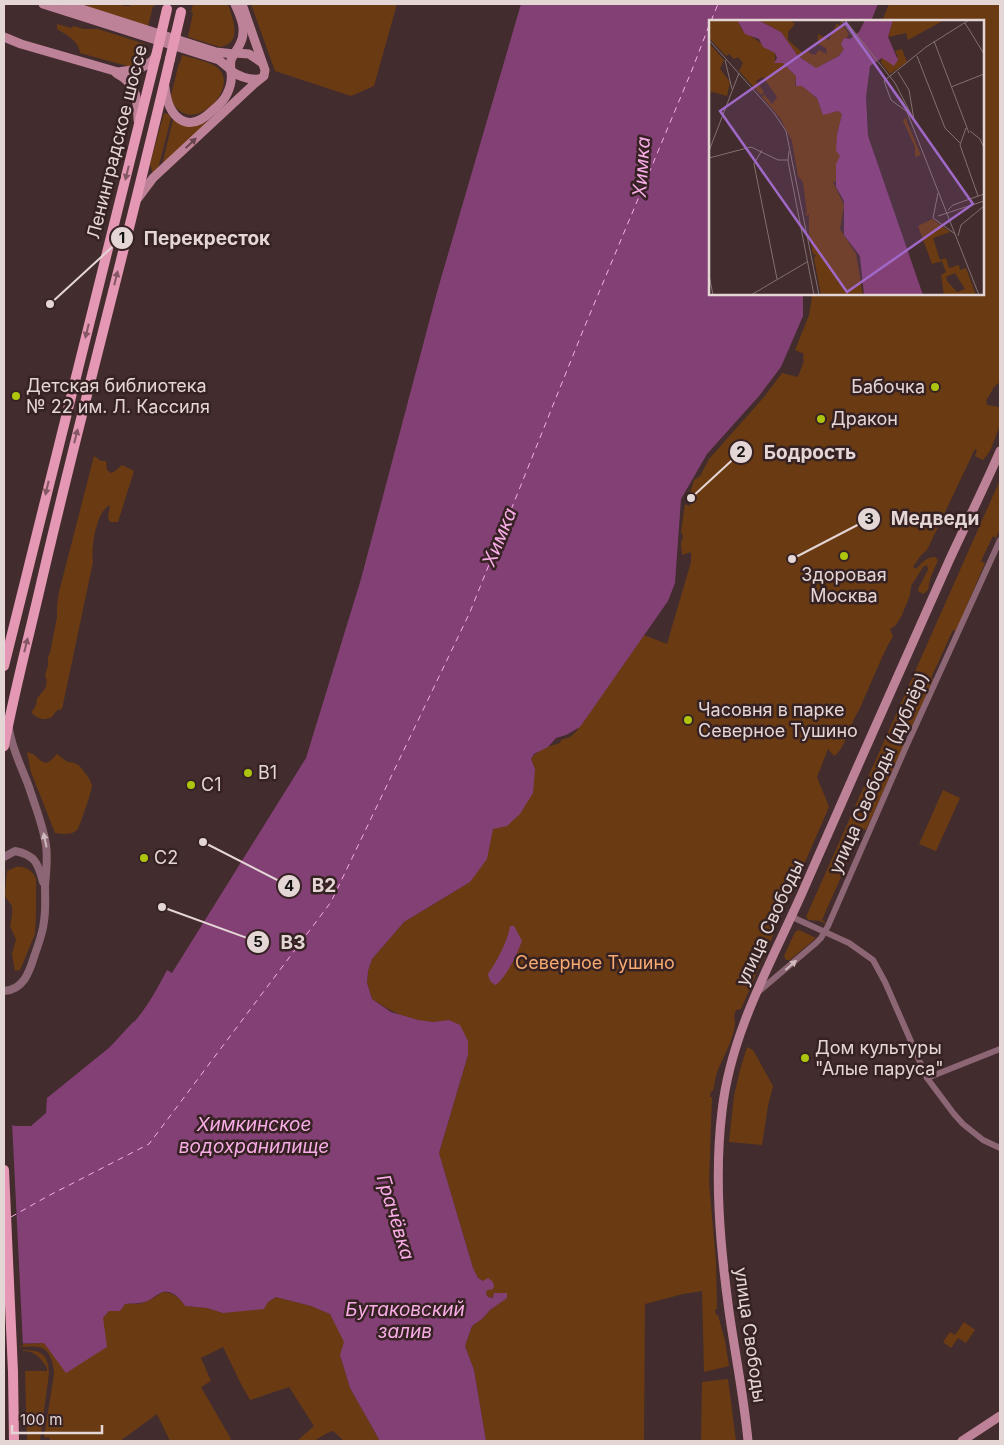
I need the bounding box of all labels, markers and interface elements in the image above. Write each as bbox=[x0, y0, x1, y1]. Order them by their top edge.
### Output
inset map bbox=[709, 20, 984, 295]
street label: Ленинградское шоссе bbox=[82, 43, 151, 241]
water label: Химка bbox=[628, 136, 655, 199]
one-way arrow bbox=[184, 137, 196, 149]
one-way arrow bbox=[122, 165, 130, 180]
callout: Перекресток bbox=[109, 221, 281, 255]
text: Перекресток bbox=[144, 227, 270, 250]
text: 1 bbox=[119, 228, 125, 247]
one-way arrow bbox=[112, 270, 120, 286]
one-way arrow bbox=[83, 323, 91, 338]
place label: Детская библиотека № 22 им. Л. Кассиля bbox=[26, 375, 210, 417]
place label: Бабочка bbox=[851, 376, 925, 397]
marker: Бабочка bbox=[929, 381, 941, 393]
marker: Детская библиотека № 22 им. Л. Кассиля bbox=[10, 390, 22, 402]
place label: Дракон bbox=[831, 408, 898, 429]
marker: Дракон bbox=[815, 413, 827, 425]
one-way arrow bbox=[72, 428, 80, 443]
callout: Бодрость bbox=[729, 435, 866, 469]
text: Бодрость bbox=[764, 441, 856, 464]
text: 2 bbox=[736, 442, 746, 461]
one-way arrow bbox=[43, 481, 51, 496]
callout: Медведи bbox=[856, 502, 990, 536]
water label: Химка bbox=[477, 504, 522, 571]
text: Медведи bbox=[891, 507, 979, 530]
text: 3 bbox=[864, 509, 874, 528]
marker: Здоровая Москва bbox=[838, 550, 850, 562]
place label: Здоровая Москва bbox=[801, 564, 887, 606]
one-way arrow bbox=[22, 637, 30, 652]
street label: улица Свободы (дублёр) bbox=[825, 669, 933, 877]
place label: Часовня в парке Северное Тушино bbox=[698, 699, 858, 741]
marker: Часовня в парке Северное Тушино bbox=[682, 714, 694, 726]
place label: B1 bbox=[258, 762, 277, 783]
marker: B1 bbox=[242, 767, 254, 779]
place label: C1 bbox=[201, 774, 221, 795]
marker: C1 bbox=[185, 779, 197, 791]
one-way arrow bbox=[41, 833, 49, 848]
place label: C2 bbox=[154, 847, 178, 868]
marker: C2 bbox=[138, 852, 150, 864]
street label: улица Свободы bbox=[731, 857, 808, 989]
callout: B2 bbox=[277, 869, 346, 903]
text: B2 bbox=[312, 874, 336, 897]
text: 4 bbox=[284, 876, 294, 895]
callout: B3 bbox=[246, 925, 315, 959]
text: B3 bbox=[281, 931, 305, 954]
text: 5 bbox=[253, 932, 263, 951]
park label: Северное Тушино bbox=[515, 952, 675, 973]
one-way arrow bbox=[784, 959, 797, 970]
place label: Дом культуры "Алые паруса" bbox=[815, 1037, 944, 1079]
marker: Дом культуры "Алые паруса" bbox=[799, 1052, 811, 1064]
water label: Химкинское водохранилище bbox=[179, 1113, 329, 1158]
water label: Грачёвка bbox=[372, 1172, 419, 1263]
street label: улица Свободы bbox=[731, 1266, 770, 1404]
water label: Бутаковский залив bbox=[345, 1298, 465, 1343]
scale bar bbox=[12, 1402, 102, 1434]
text: 100 m bbox=[20, 1410, 62, 1429]

